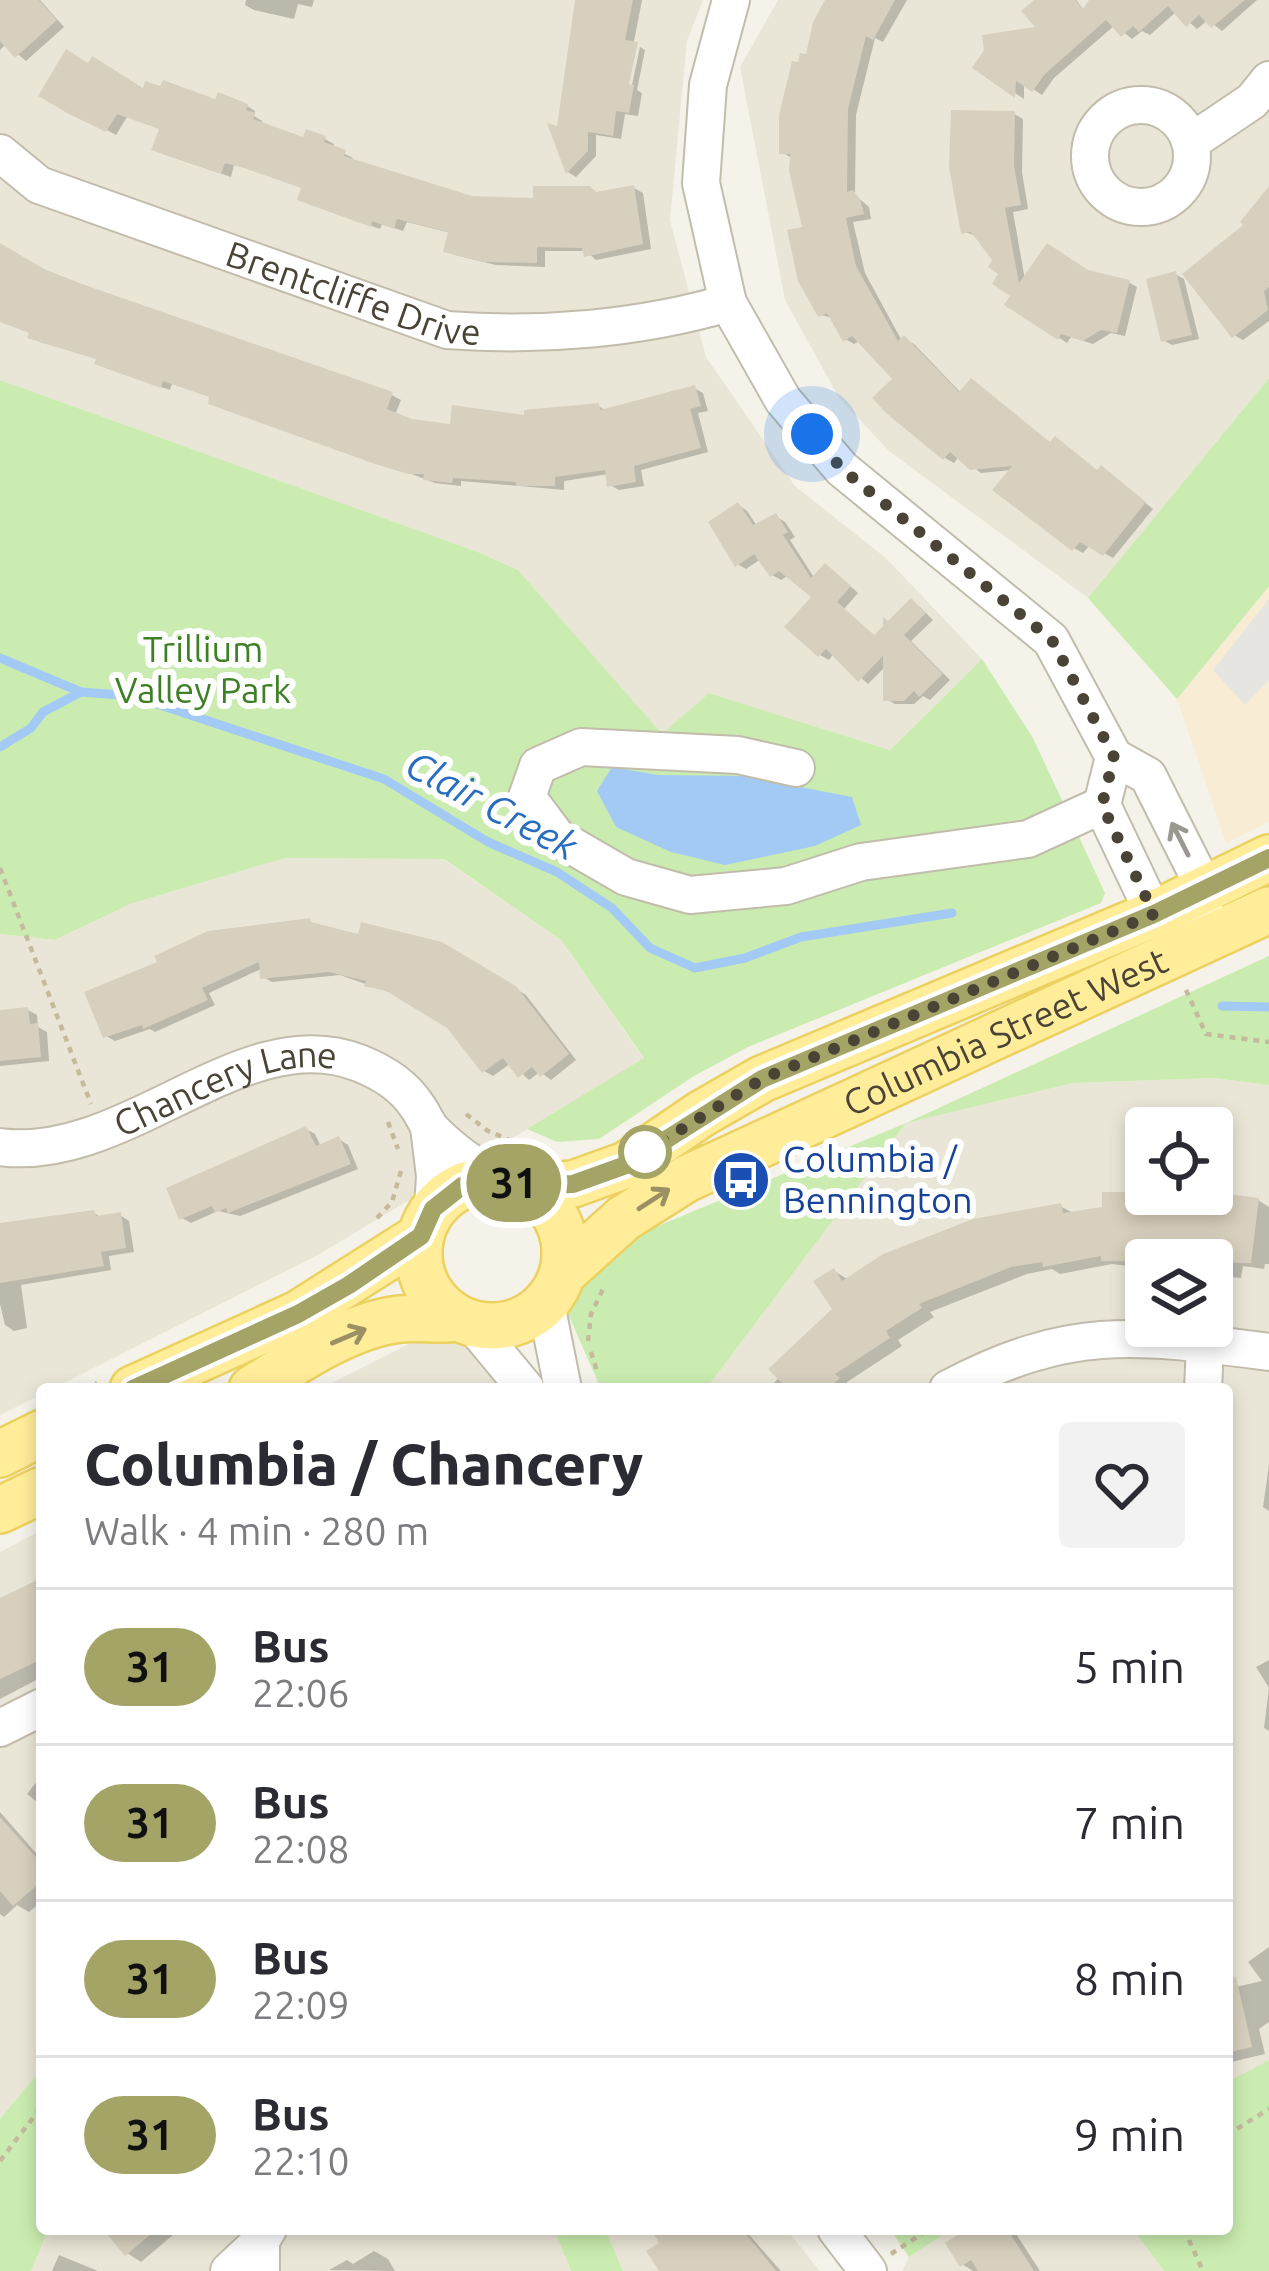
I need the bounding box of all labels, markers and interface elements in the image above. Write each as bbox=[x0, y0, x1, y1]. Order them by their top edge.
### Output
street label: Brentcliffe Drive bbox=[221, 232, 482, 352]
your location bbox=[782, 404, 842, 464]
park label: Trillium Valley Park bbox=[115, 628, 291, 710]
water label: Clair Creek bbox=[399, 741, 585, 868]
one-way arrow bbox=[1167, 822, 1190, 857]
street label: Columbia Street West bbox=[837, 939, 1173, 1124]
street label: Chancery Lane bbox=[107, 1033, 340, 1144]
map controls bbox=[1125, 1107, 1233, 1347]
button: locate bbox=[1125, 1107, 1233, 1215]
unlabelled marker bbox=[620, 1127, 670, 1177]
place label: Columbia / Bennington bbox=[783, 1138, 973, 1220]
line badge: 31 bbox=[460, 1144, 568, 1222]
bus stop icon: Columbia / Bennington bbox=[710, 1149, 772, 1211]
text: 31 bbox=[490, 1159, 538, 1206]
one-way arrow bbox=[636, 1187, 670, 1212]
button: layers bbox=[1125, 1239, 1233, 1347]
one-way arrow bbox=[331, 1323, 367, 1345]
button: heart bbox=[1059, 1422, 1185, 1548]
text: Columbia / Chancery bbox=[84, 1432, 643, 1496]
text: Walk · 4 min · 280 m bbox=[84, 1509, 429, 1552]
text: Bus bbox=[252, 1620, 329, 1671]
text: 5 min bbox=[1074, 1641, 1185, 1692]
text: 31 bbox=[126, 1643, 174, 1690]
text: 22:06 bbox=[252, 1671, 350, 1714]
text: Bus bbox=[252, 1776, 329, 1827]
text: 7 min bbox=[1074, 1797, 1185, 1848]
text: 31 bbox=[126, 1799, 174, 1846]
text: 22:08 bbox=[252, 1827, 350, 1870]
text: Bus bbox=[252, 1932, 329, 1983]
text: 8 min bbox=[1074, 1953, 1185, 2004]
text: 31 bbox=[126, 1955, 174, 2002]
text: 22:09 bbox=[252, 1983, 350, 2026]
text: Bus bbox=[252, 2088, 329, 2139]
text: 9 min bbox=[1074, 2109, 1185, 2160]
text: 31 bbox=[126, 2111, 174, 2158]
text: 22:10 bbox=[252, 2139, 350, 2182]

